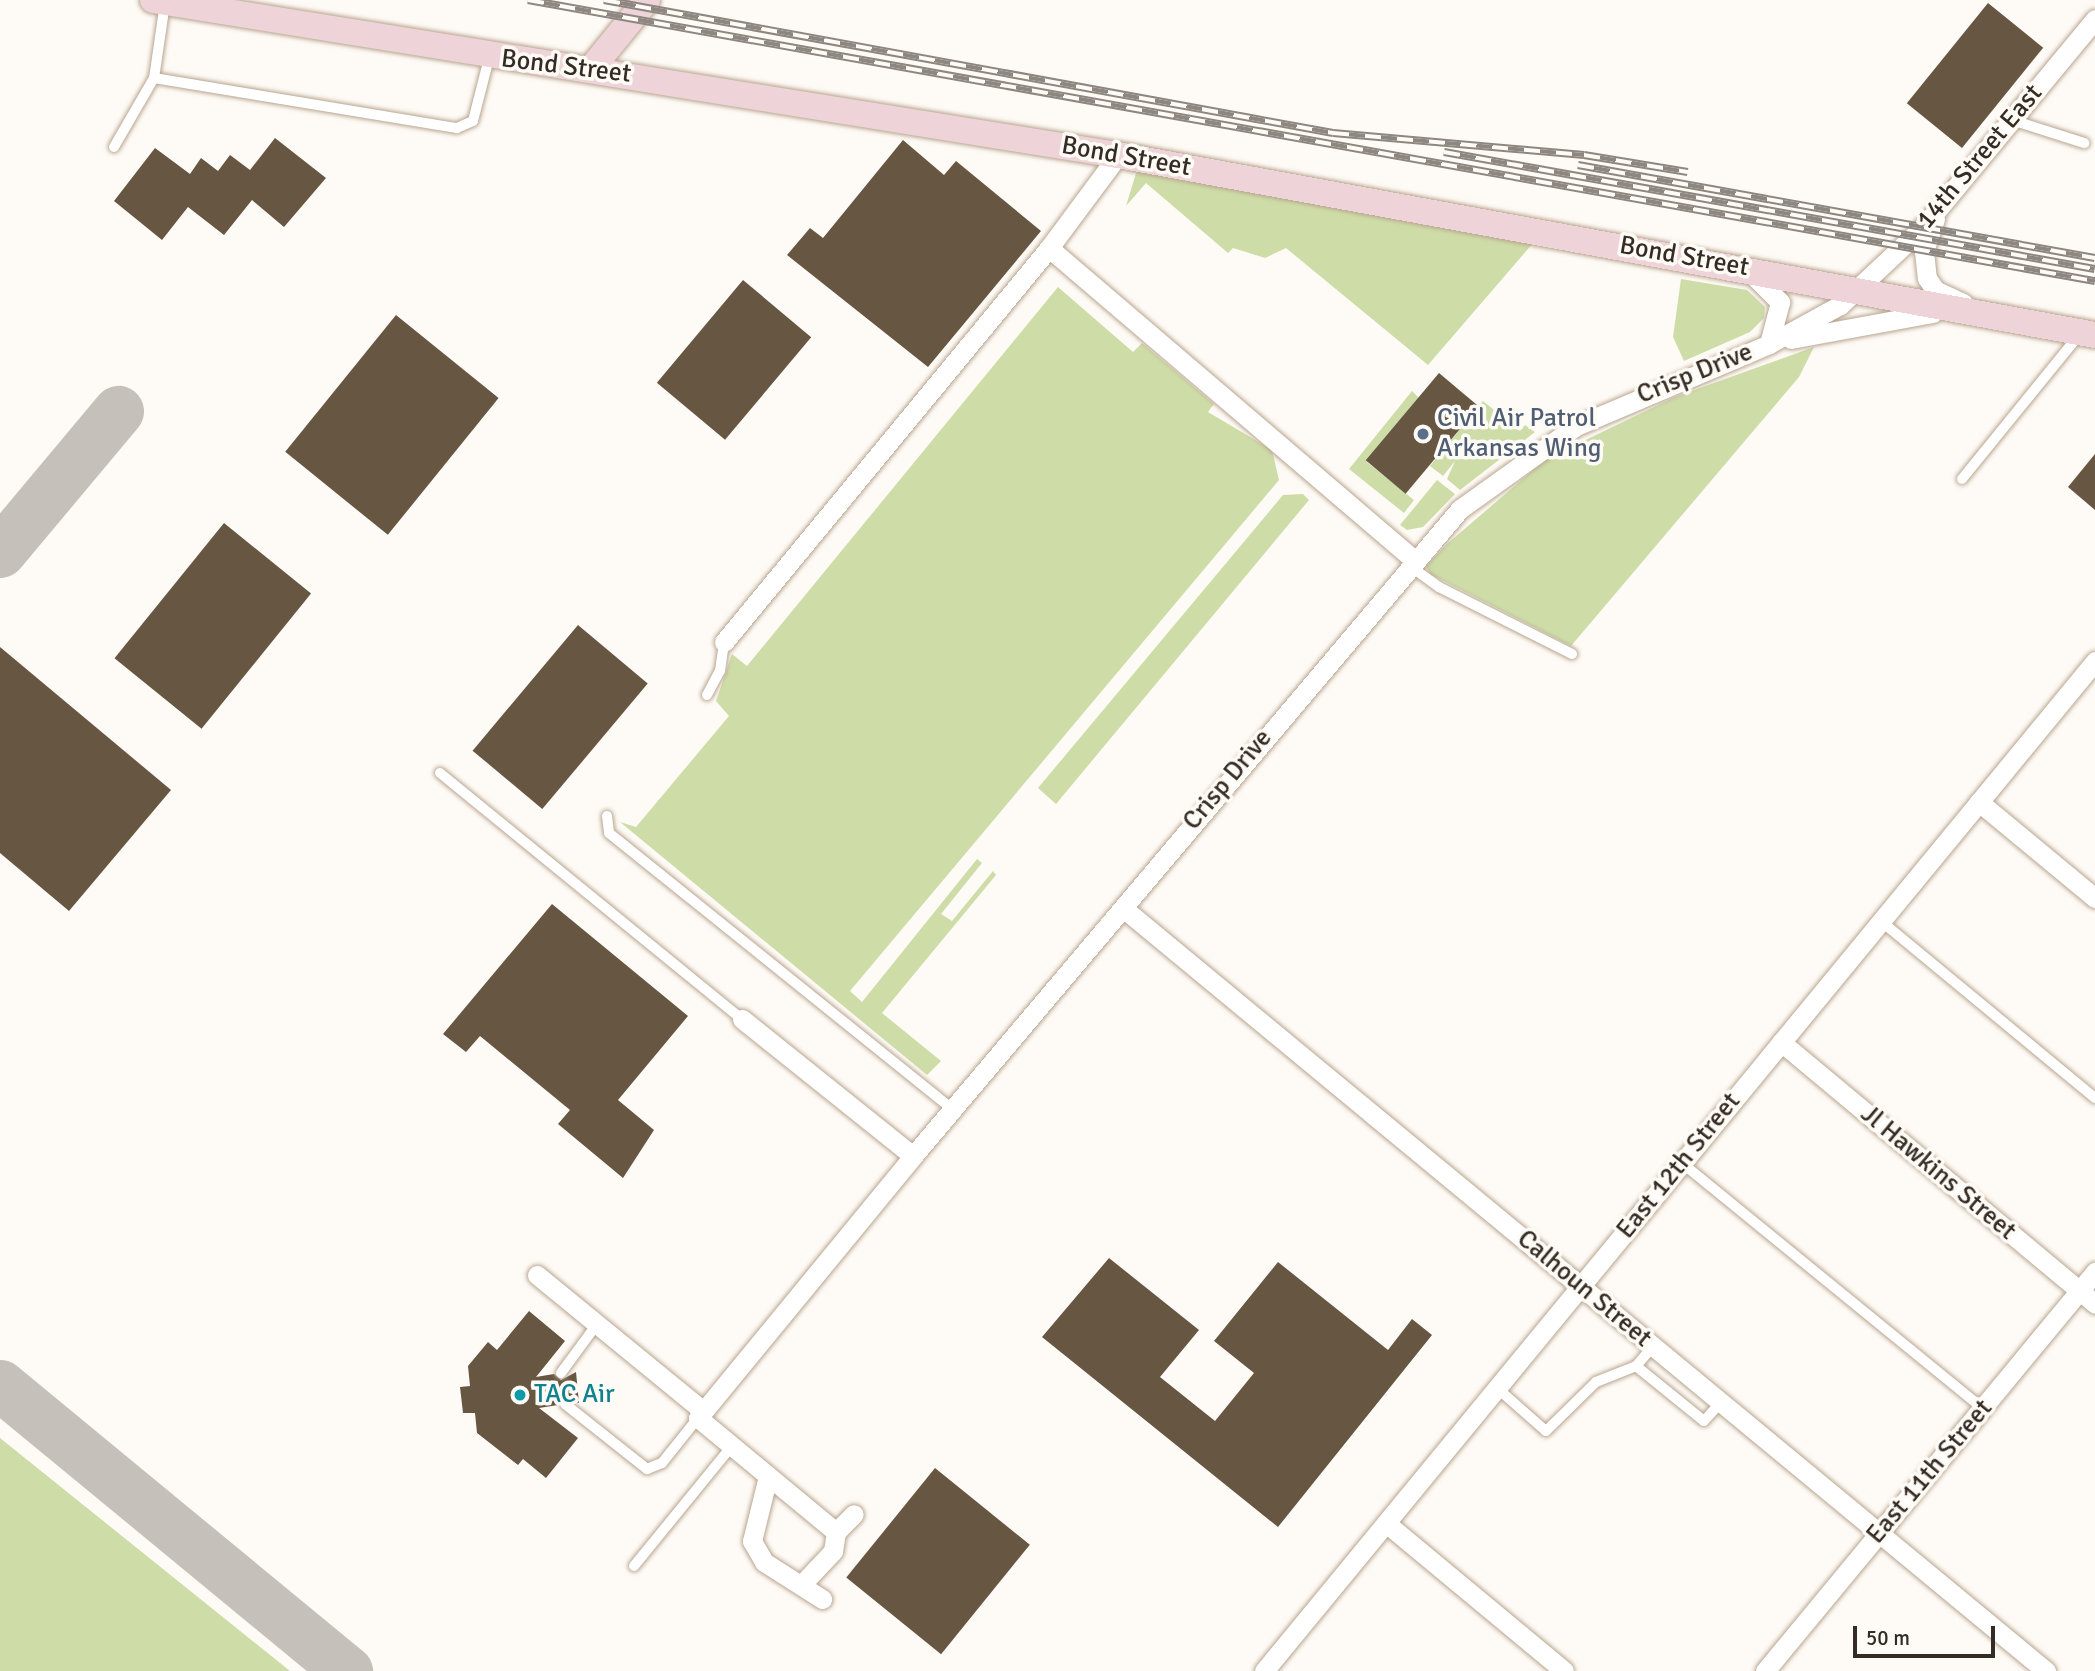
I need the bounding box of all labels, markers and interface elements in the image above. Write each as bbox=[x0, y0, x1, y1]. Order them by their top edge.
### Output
street label: Bond Street bbox=[499, 44, 633, 90]
street label: 14th Street East bbox=[1911, 79, 2049, 235]
street label: Bond Street bbox=[1059, 130, 1193, 184]
street label: Bond Street bbox=[1617, 230, 1751, 284]
street label: Crisp Drive bbox=[1633, 337, 1757, 411]
place label: Civil Air Patrol Arkansas Wing bbox=[1437, 403, 1602, 464]
marker: Civil Air Patrol Arkansas Wing bbox=[1415, 426, 1431, 442]
street label: Crisp Drive bbox=[1177, 723, 1279, 837]
street label: East 12th Street bbox=[1611, 1087, 1747, 1245]
street label: Jl Hawkins Street bbox=[1854, 1099, 2022, 1247]
street label: Calhoun Street bbox=[1510, 1224, 1658, 1354]
place label: TAC Air bbox=[534, 1379, 615, 1411]
marker: TAC Air bbox=[512, 1387, 528, 1403]
street label: East 11th Street bbox=[1861, 1394, 1999, 1550]
scale bar bbox=[1857, 1612, 1999, 1656]
text: 50 m bbox=[1866, 1625, 1910, 1651]

